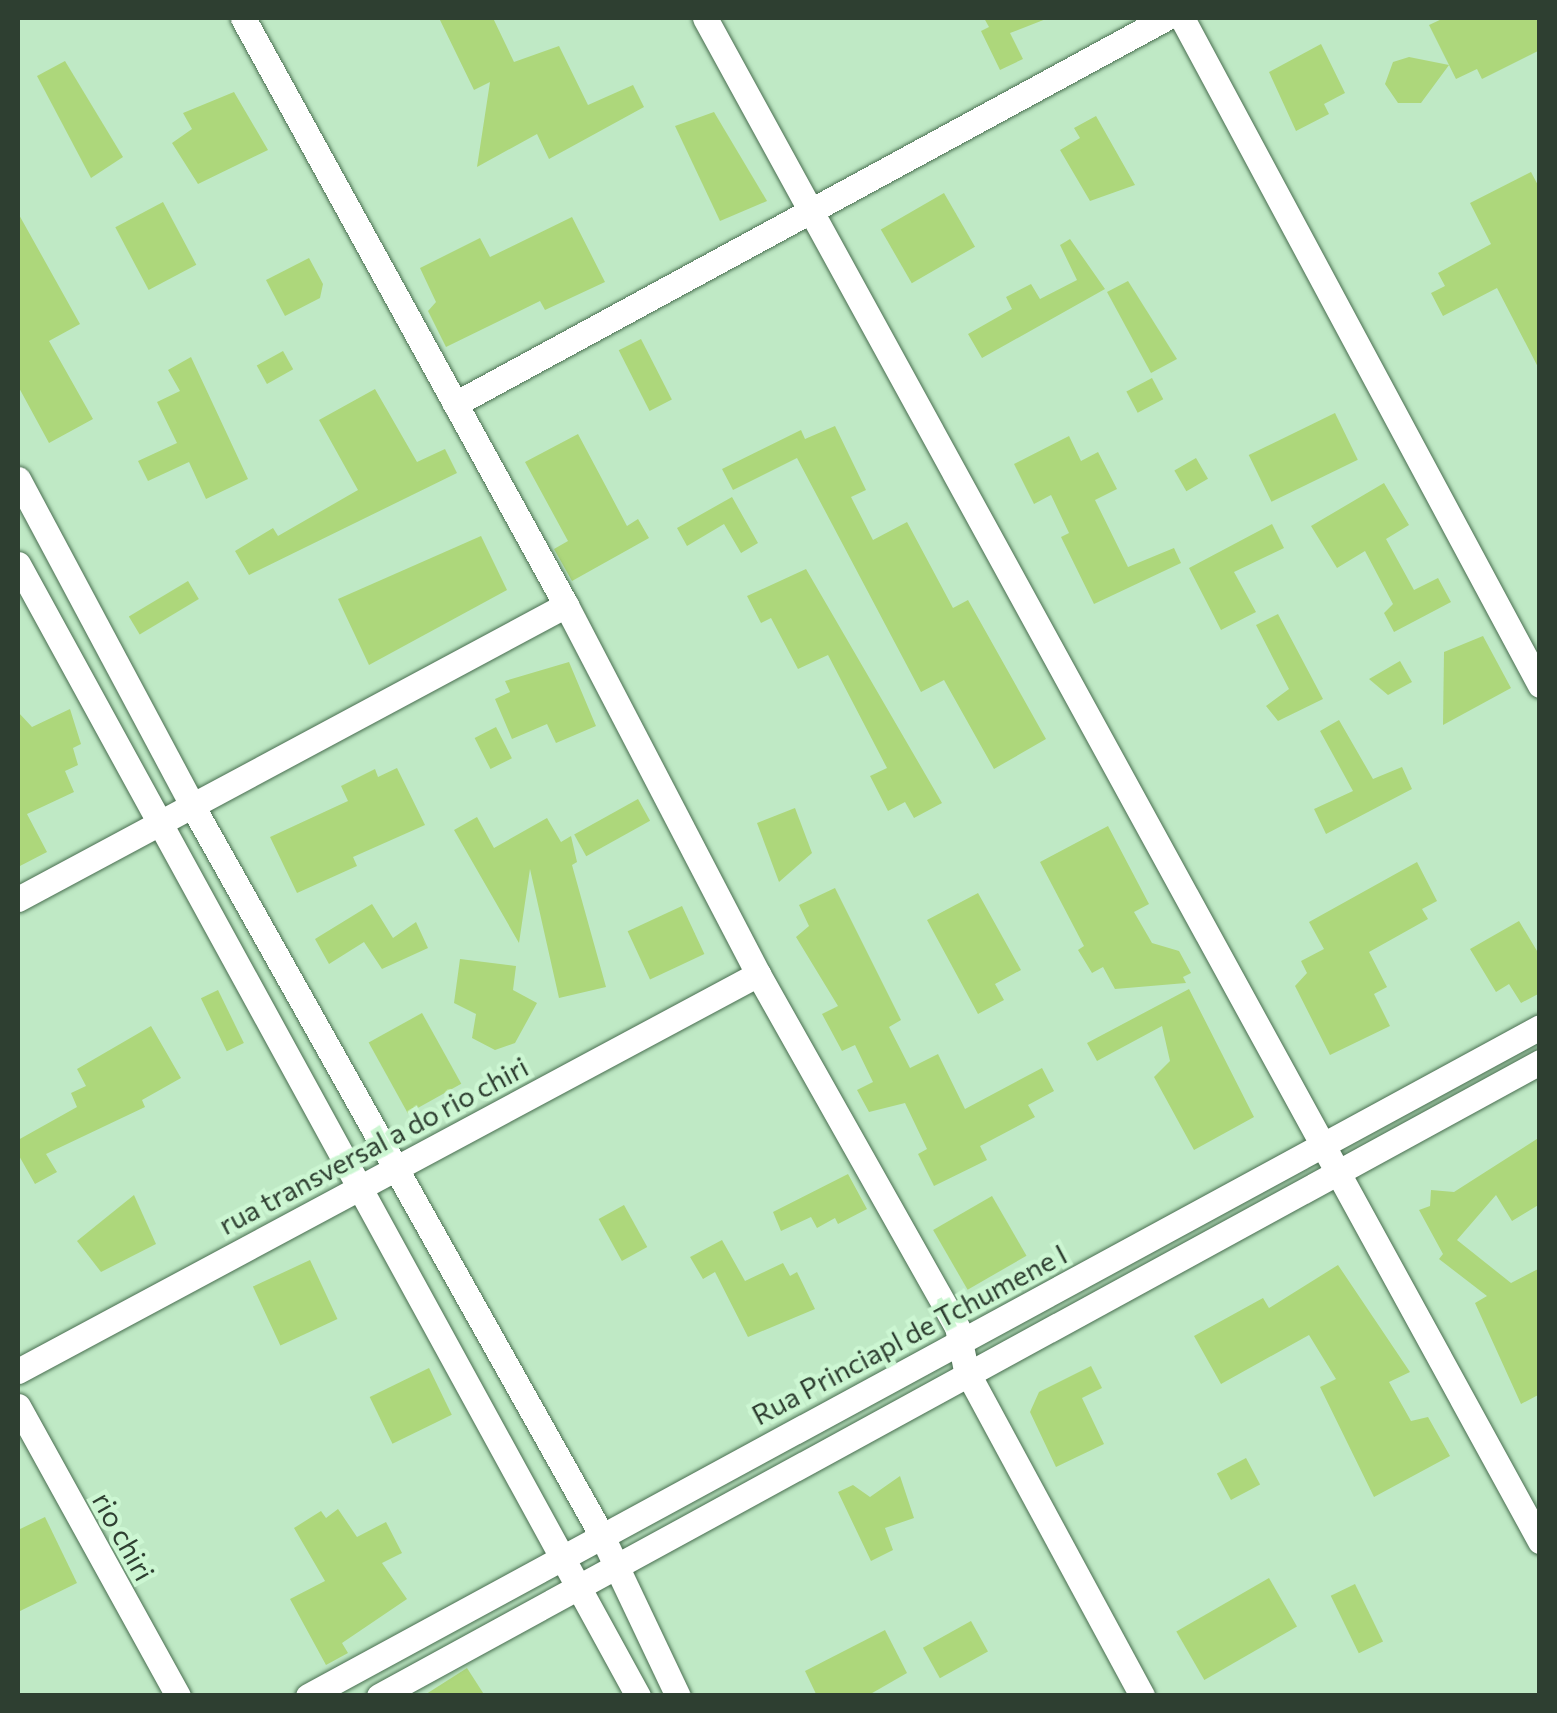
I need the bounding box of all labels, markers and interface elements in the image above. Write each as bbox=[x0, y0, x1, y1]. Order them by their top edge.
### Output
street label: rua transversal a do rio chiri bbox=[212, 1049, 534, 1241]
street label: Rua Princiapl de Tchumene I bbox=[746, 1237, 1072, 1431]
street label: rio chiri bbox=[86, 1486, 162, 1586]

